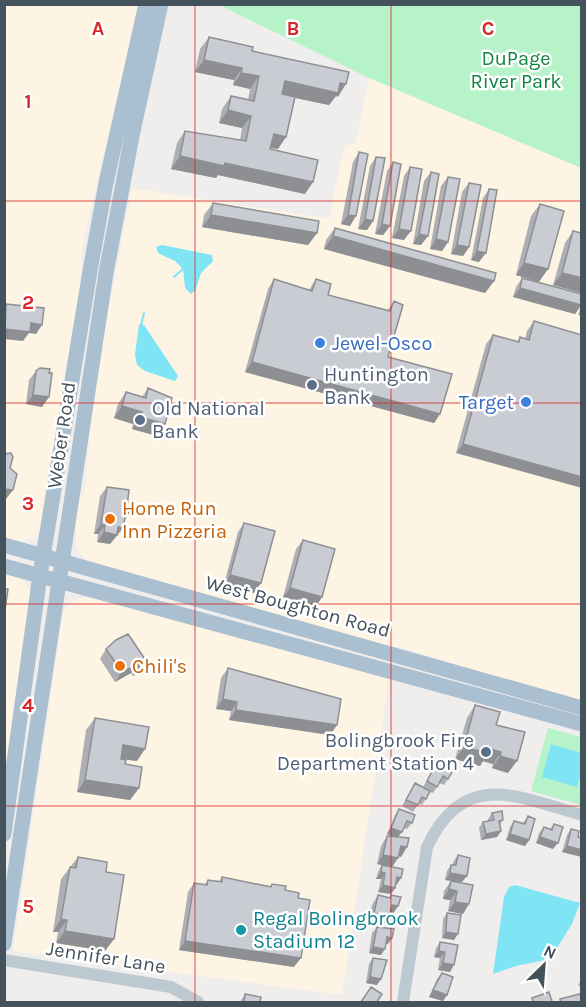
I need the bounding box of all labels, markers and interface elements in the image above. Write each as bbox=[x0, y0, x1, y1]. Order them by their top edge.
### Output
text: A bbox=[92, 17, 105, 40]
text: B bbox=[287, 17, 299, 40]
text: C bbox=[482, 17, 494, 40]
park label: DuPage River Park bbox=[470, 47, 562, 93]
text: 1 bbox=[24, 90, 32, 113]
text: 2 bbox=[22, 291, 34, 314]
place label: Jewel-Osco bbox=[332, 332, 432, 355]
marker: Jewel-Osco bbox=[313, 336, 327, 350]
place label: Huntington Bank bbox=[324, 363, 429, 409]
marker: Huntington Bank bbox=[305, 378, 319, 392]
street label: Weber Road bbox=[43, 380, 80, 490]
place label: Target bbox=[459, 391, 514, 414]
marker: Target bbox=[519, 395, 533, 409]
place label: Old National Bank bbox=[152, 397, 265, 443]
marker: Old National Bank bbox=[133, 413, 147, 427]
text: 3 bbox=[22, 492, 34, 515]
place label: Home Run Inn Pizzeria bbox=[122, 497, 227, 543]
marker: Home Run Inn Pizzeria bbox=[103, 512, 117, 526]
street label: West Boughton Road bbox=[203, 571, 393, 642]
place label: Chili's bbox=[132, 655, 187, 678]
marker: Chili's bbox=[113, 659, 127, 673]
text: 4 bbox=[22, 694, 34, 717]
place label: Bolingbrook Fire Department Station 4 bbox=[277, 729, 474, 775]
marker: Bolingbrook Fire Department Station 4 bbox=[479, 745, 493, 759]
text: 5 bbox=[22, 895, 34, 918]
place label: Regal Bolingbrook Stadium 12 bbox=[253, 907, 419, 953]
marker: Regal Bolingbrook Stadium 12 bbox=[234, 923, 248, 937]
north arrow bbox=[514, 935, 574, 995]
street label: Jennifer Lane bbox=[45, 937, 167, 978]
text: N bbox=[541, 941, 559, 963]

